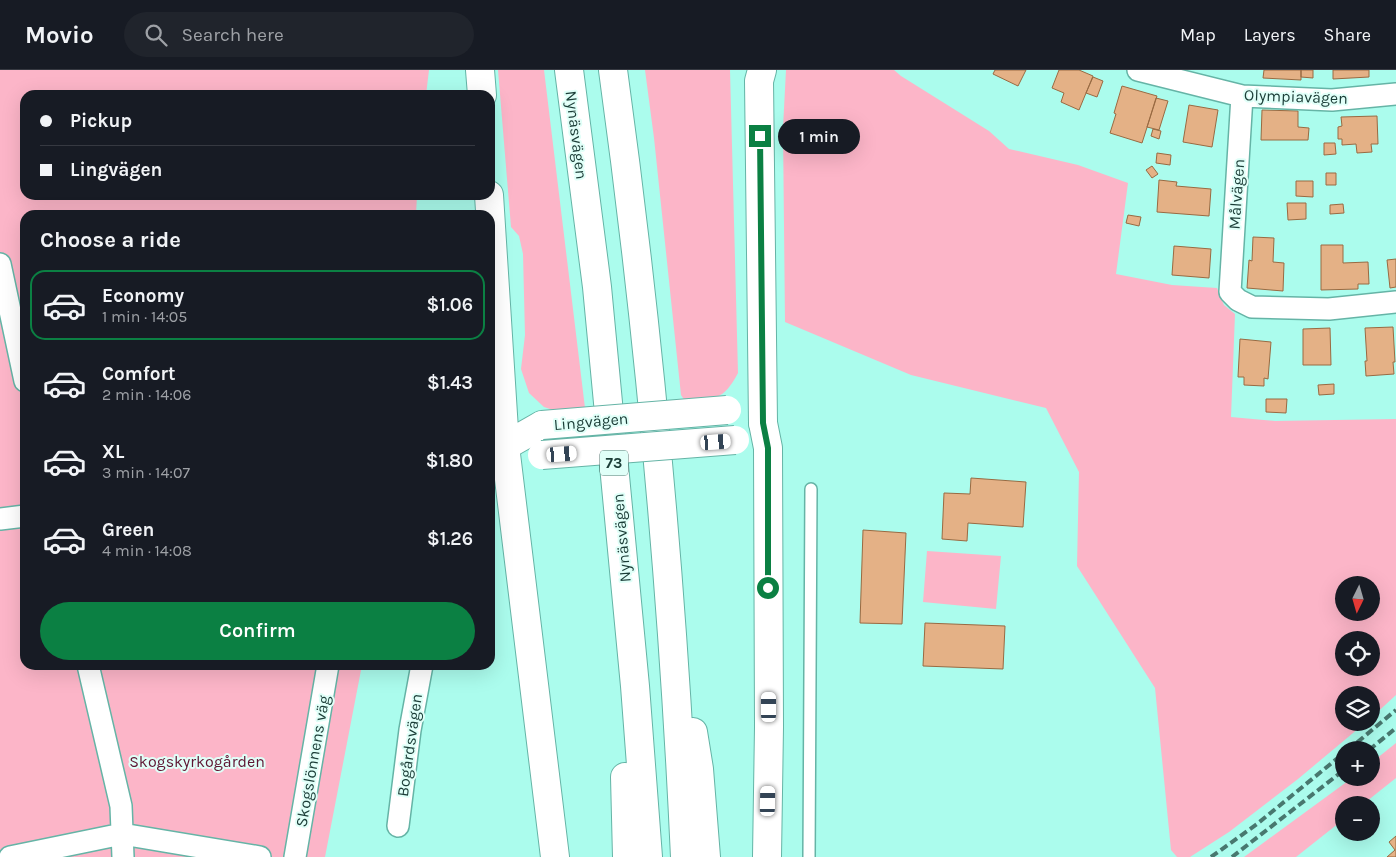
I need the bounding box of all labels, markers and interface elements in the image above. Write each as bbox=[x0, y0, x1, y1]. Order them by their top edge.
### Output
search box bbox=[124, 12, 474, 57]
text: Movio bbox=[25, 21, 94, 49]
icon: search bbox=[142, 21, 170, 49]
text: Search here bbox=[182, 24, 284, 46]
text: Map bbox=[1180, 24, 1216, 46]
text: Layers bbox=[1244, 24, 1296, 46]
text: Share bbox=[1324, 24, 1371, 46]
street label: Olympiavägen bbox=[1244, 85, 1348, 108]
street label: Nynäsvägen bbox=[562, 90, 591, 180]
text: Pickup bbox=[70, 110, 132, 132]
callout: 1 min bbox=[778, 118, 860, 154]
route end bbox=[749, 125, 771, 147]
text: 1 min bbox=[799, 127, 839, 146]
street label: Målvägen bbox=[1225, 158, 1248, 230]
text: Lingvägen bbox=[70, 159, 162, 181]
text: Choose a ride bbox=[40, 227, 181, 253]
icon: car bbox=[42, 283, 87, 328]
text: Economy bbox=[102, 285, 184, 307]
text: $1.06 bbox=[427, 294, 473, 316]
text: 1 min · 14:05 bbox=[102, 307, 187, 326]
icon: car bbox=[42, 361, 87, 406]
text: Comfort bbox=[102, 363, 176, 385]
text: $1.43 bbox=[427, 372, 473, 394]
text: 2 min · 14:06 bbox=[102, 385, 192, 404]
street label: Lingvägen bbox=[553, 409, 629, 434]
car bbox=[700, 433, 731, 451]
icon: car bbox=[42, 439, 87, 484]
text: XL bbox=[102, 441, 124, 463]
car bbox=[546, 445, 577, 463]
text: $1.80 bbox=[426, 450, 473, 472]
road number: 73 bbox=[600, 450, 628, 476]
text: 3 min · 14:07 bbox=[102, 463, 190, 482]
street label: Nynäsvägen bbox=[608, 493, 635, 583]
icon: car bbox=[42, 517, 87, 562]
text: Green bbox=[102, 519, 154, 541]
text: $1.26 bbox=[427, 528, 473, 550]
text: 4 min · 14:08 bbox=[102, 541, 192, 560]
north arrow bbox=[1335, 576, 1380, 621]
map controls bbox=[1335, 576, 1380, 841]
route start bbox=[757, 577, 779, 599]
button: Confirm bbox=[40, 602, 475, 660]
button: locate bbox=[1335, 631, 1380, 676]
button: layers bbox=[1335, 686, 1380, 731]
street label: Bogårdsvägen bbox=[393, 692, 426, 798]
car bbox=[761, 692, 776, 722]
street label: Skogslönnens väg bbox=[292, 694, 333, 828]
button: + bbox=[1335, 741, 1380, 786]
park label: Skogskyrkogården bbox=[129, 752, 265, 771]
car bbox=[760, 786, 775, 816]
button: − bbox=[1335, 796, 1380, 841]

